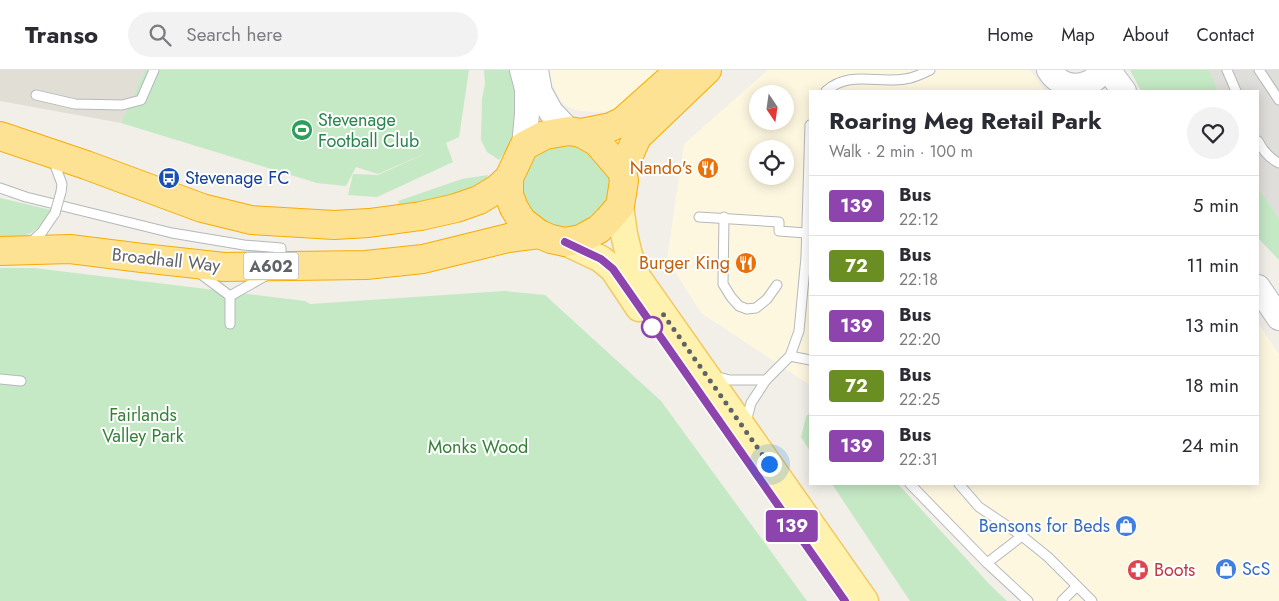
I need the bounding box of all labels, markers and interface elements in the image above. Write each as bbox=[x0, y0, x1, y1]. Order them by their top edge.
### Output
search box bbox=[128, 12, 478, 57]
text: Transo bbox=[25, 17, 98, 52]
icon: search bbox=[146, 21, 174, 49]
text: Search here bbox=[186, 21, 282, 48]
text: Home bbox=[987, 22, 1033, 48]
text: Map bbox=[1061, 22, 1095, 48]
text: About bbox=[1123, 22, 1168, 48]
text: Contact bbox=[1196, 22, 1254, 48]
north arrow bbox=[749, 85, 794, 130]
map controls bbox=[749, 85, 794, 185]
text: Roaring Meg Retail Park bbox=[829, 103, 1102, 138]
place label: Stevenage Football Club bbox=[318, 107, 419, 154]
button: heart bbox=[1187, 107, 1239, 159]
sports icon: Stevenage Football Club bbox=[290, 118, 314, 142]
button: locate bbox=[749, 140, 794, 185]
text: Walk · 2 min · 100 m bbox=[829, 140, 973, 163]
place label: Nando's bbox=[630, 155, 692, 181]
restaurant icon: Nando's bbox=[696, 156, 720, 180]
place label: Stevenage FC bbox=[185, 165, 289, 191]
bus stop icon: Stevenage FC bbox=[157, 166, 181, 190]
text: Bus bbox=[899, 181, 931, 208]
text: 5 min bbox=[1193, 192, 1239, 219]
text: 139 bbox=[840, 193, 873, 219]
text: 22:12 bbox=[899, 208, 938, 231]
street label: Broadhall Way bbox=[110, 241, 222, 279]
text: Bus bbox=[899, 241, 931, 268]
place label: Burger King bbox=[639, 250, 730, 276]
restaurant icon: Burger King bbox=[734, 251, 758, 275]
road number: A602 bbox=[244, 252, 298, 280]
text: 11 min bbox=[1186, 252, 1239, 279]
text: 72 bbox=[845, 253, 868, 279]
text: 22:18 bbox=[899, 268, 938, 291]
text: Bus bbox=[899, 301, 931, 328]
text: 13 min bbox=[1185, 312, 1239, 339]
text: 139 bbox=[840, 313, 873, 339]
unlabelled marker bbox=[641, 316, 663, 338]
text: 22:20 bbox=[899, 328, 941, 351]
text: Bus bbox=[899, 361, 931, 388]
text: 18 min bbox=[1185, 372, 1239, 399]
text: 72 bbox=[845, 373, 868, 399]
text: 22:25 bbox=[899, 388, 940, 411]
park label: Fairlands Valley Park bbox=[102, 402, 184, 449]
text: Bus bbox=[899, 421, 931, 448]
text: 24 min bbox=[1182, 432, 1239, 459]
text: 139 bbox=[840, 433, 873, 459]
park label: Monks Wood bbox=[428, 434, 528, 460]
text: 22:31 bbox=[899, 448, 938, 471]
your location bbox=[757, 452, 782, 477]
line badge: 139 bbox=[763, 510, 821, 542]
text: 139 bbox=[776, 513, 808, 539]
place label: Bensons for Beds bbox=[979, 513, 1110, 539]
shop icon: Bensons for Beds bbox=[1114, 514, 1138, 538]
place label: ScS bbox=[1242, 556, 1270, 582]
place label: Boots bbox=[1154, 557, 1195, 583]
shop icon: ScS bbox=[1214, 557, 1238, 581]
pharmacy icon: Boots bbox=[1126, 558, 1150, 582]

